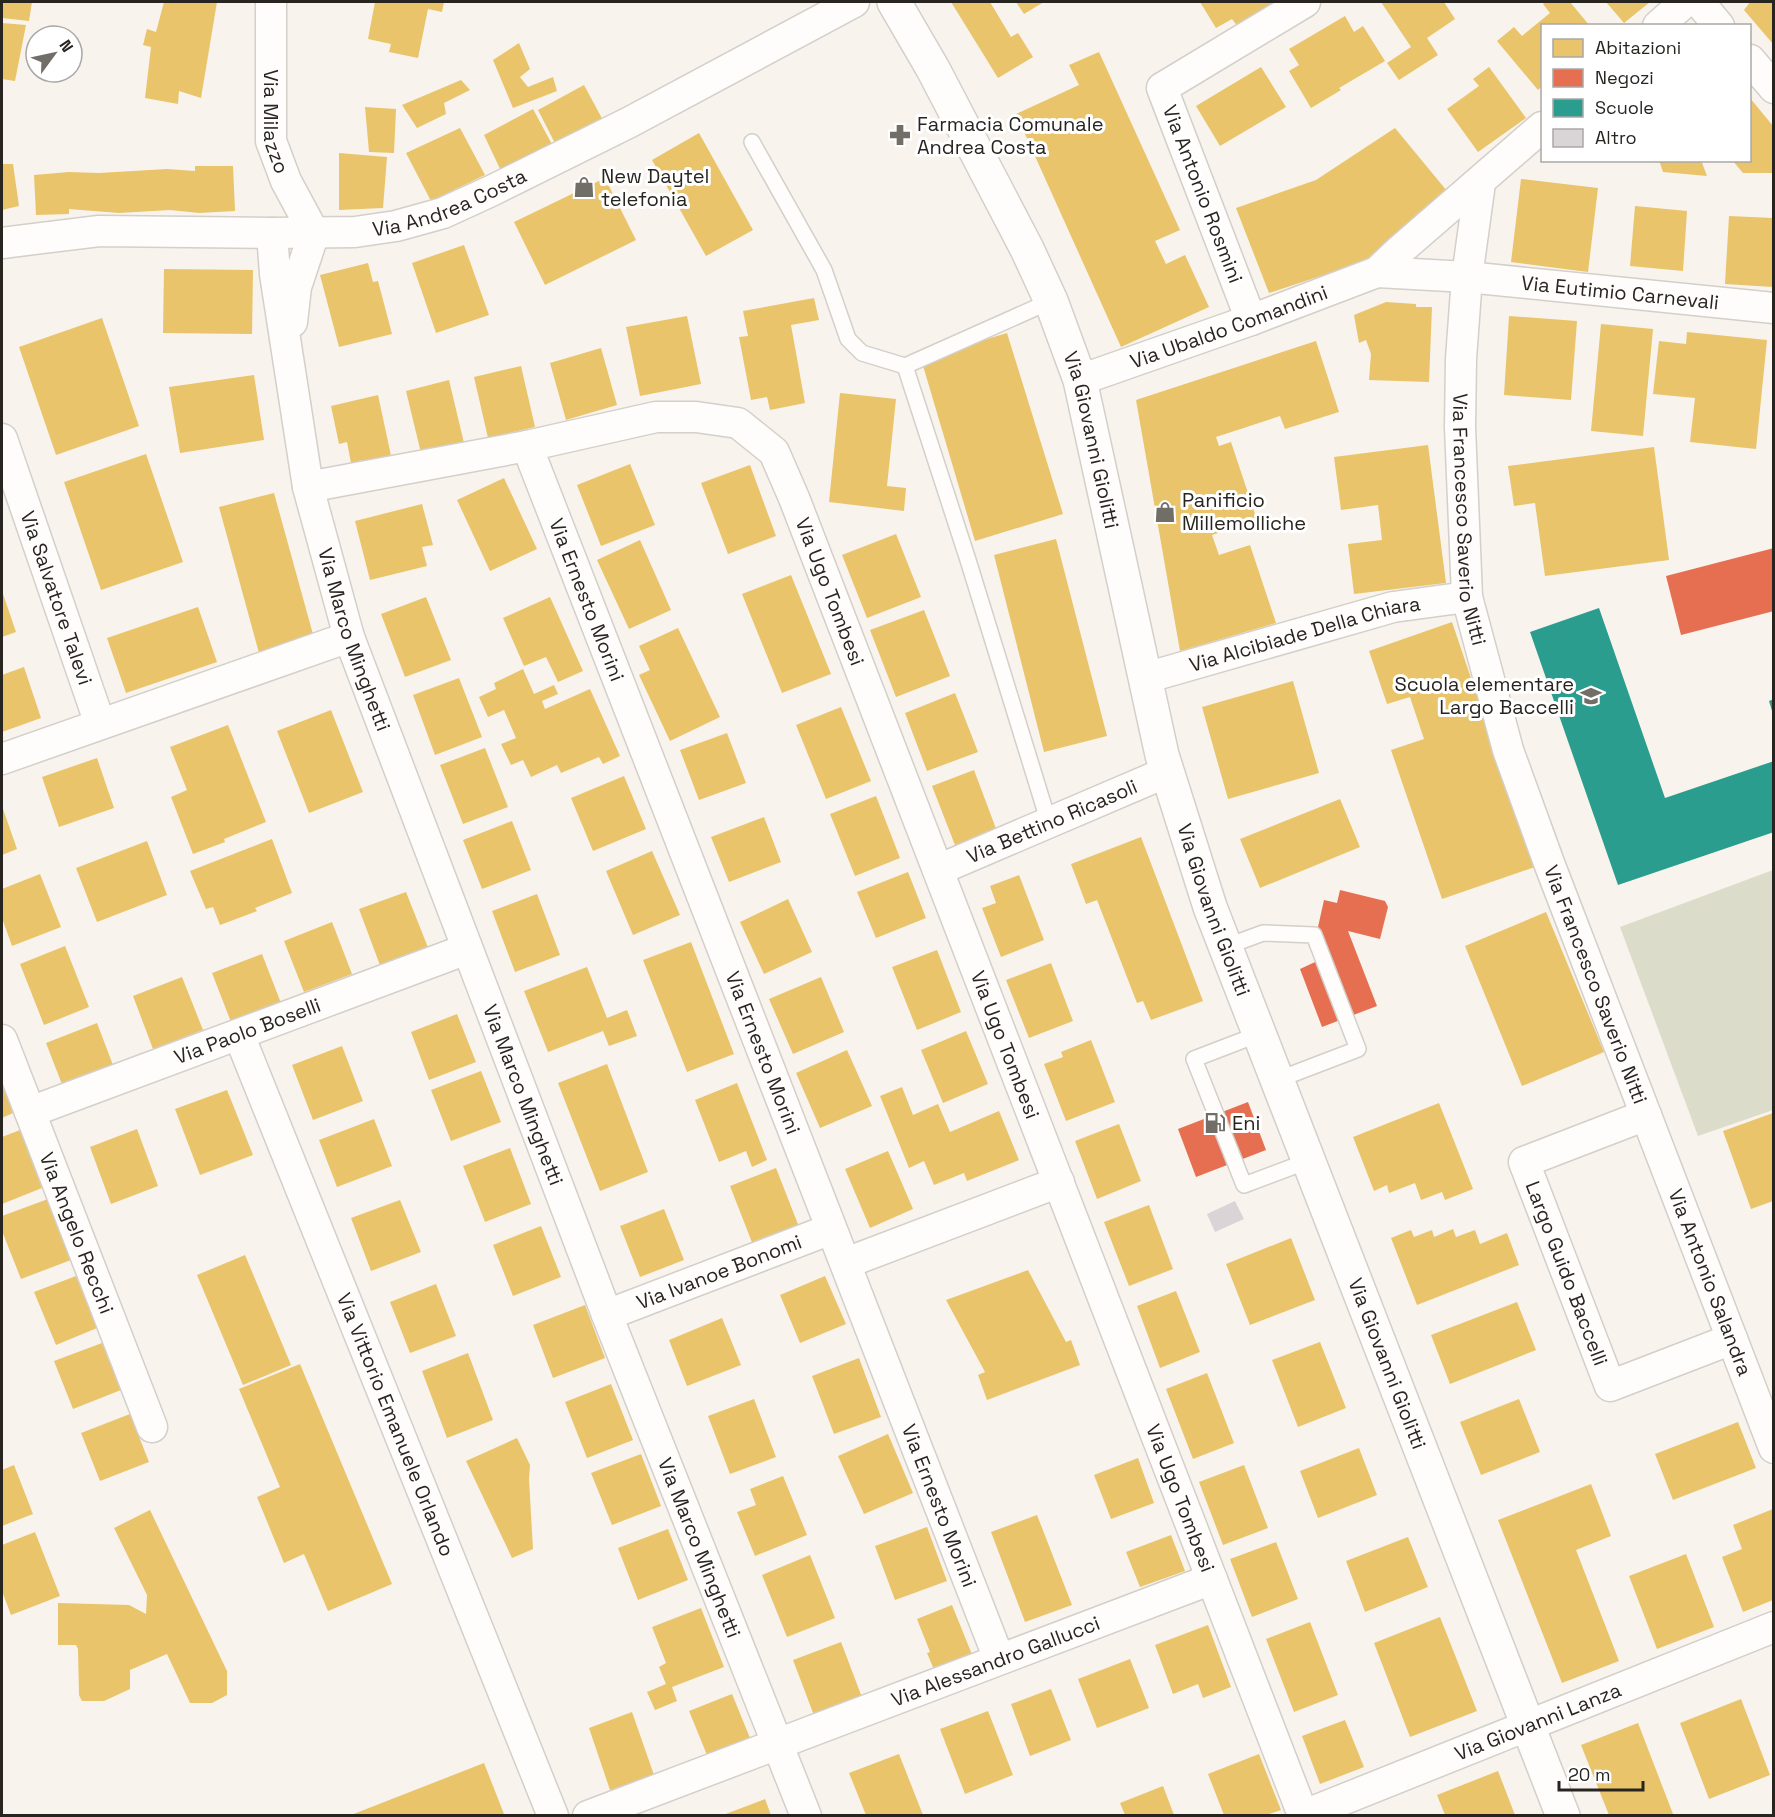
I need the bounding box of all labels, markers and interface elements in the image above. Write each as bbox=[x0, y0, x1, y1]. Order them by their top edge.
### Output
north arrow bbox=[24, 24, 84, 84]
legend bbox=[1541, 24, 1751, 162]
text: N bbox=[54, 36, 78, 56]
text: Abitazioni bbox=[1595, 36, 1681, 59]
text: Negozi bbox=[1595, 66, 1654, 89]
street label: Via Milazzo bbox=[258, 69, 295, 177]
text: Scuole bbox=[1595, 96, 1654, 119]
street label: Via Antonio Rosmini bbox=[1157, 101, 1249, 287]
place label: Farmacia Comunale Andrea Costa bbox=[917, 111, 1104, 160]
pharmacy icon: Farmacia Comunale Andrea Costa bbox=[888, 123, 912, 147]
text: Altro bbox=[1595, 126, 1637, 149]
street label: Via Andrea Costa bbox=[371, 163, 531, 242]
place label: New Daytel telefonia bbox=[601, 163, 709, 212]
shop icon: New Daytel telefonia bbox=[572, 175, 596, 199]
street label: Via Eutimio Carnevali bbox=[1520, 270, 1720, 315]
street label: Via Ubaldo Comandini bbox=[1127, 279, 1331, 374]
street label: Via Giovanni Giolitti bbox=[1058, 348, 1125, 531]
street label: Via Francesco Saverio Nitti bbox=[1447, 393, 1492, 648]
place label: Panificio Millemolliche bbox=[1182, 487, 1306, 536]
shop icon: Panificio Millemolliche bbox=[1153, 500, 1177, 524]
street label: Via Salvatore Talevi bbox=[15, 507, 99, 688]
street label: Via Ugo Tombesi bbox=[790, 514, 870, 669]
street label: Via Ernesto Morini bbox=[543, 515, 630, 685]
street label: Via Marco Minghetti bbox=[312, 545, 397, 735]
street label: Via Alcibiade Della Chiara bbox=[1186, 590, 1422, 678]
place label: Scuola elementare Largo Baccelli bbox=[1394, 671, 1574, 720]
school or university icon: Scuola elementare Largo Baccelli bbox=[1579, 684, 1603, 708]
street label: Via Bettino Ricasoli bbox=[963, 773, 1141, 869]
street label: Via Giovanni Giolitti bbox=[1171, 820, 1256, 1000]
street label: Via Francesco Saverio Nitti bbox=[1538, 861, 1653, 1108]
street label: Via Ernesto Morini bbox=[720, 967, 807, 1138]
street label: Via Ugo Tombesi bbox=[965, 967, 1046, 1122]
street label: Via Paolo Boselli bbox=[170, 992, 324, 1070]
street label: Via Marco Minghetti bbox=[477, 1001, 569, 1189]
place label: Eni bbox=[1232, 1110, 1260, 1136]
fuel station icon: Eni bbox=[1203, 1111, 1227, 1135]
street label: Via Angelo Recchi bbox=[34, 1148, 120, 1318]
street label: Largo Guido Baccelli bbox=[1520, 1177, 1614, 1369]
street label: Via Antonio Salandra bbox=[1663, 1185, 1758, 1379]
street label: Via Ivanoe Bonomi bbox=[633, 1229, 805, 1315]
street label: Via Giovanni Giolitti bbox=[1342, 1274, 1432, 1453]
street label: Via Vittorio Emanuele Orlando bbox=[331, 1289, 460, 1560]
street label: Via Ernesto Morini bbox=[896, 1420, 983, 1591]
street label: Via Ugo Tombesi bbox=[1140, 1420, 1221, 1576]
street label: Via Marco Minghetti bbox=[652, 1454, 747, 1641]
street label: Via Alessandro Gallucci bbox=[888, 1610, 1104, 1713]
street label: Via Giovanni Lanza bbox=[1451, 1677, 1625, 1767]
scale bar bbox=[1559, 1754, 1643, 1792]
text: 20 m bbox=[1568, 1763, 1611, 1786]

